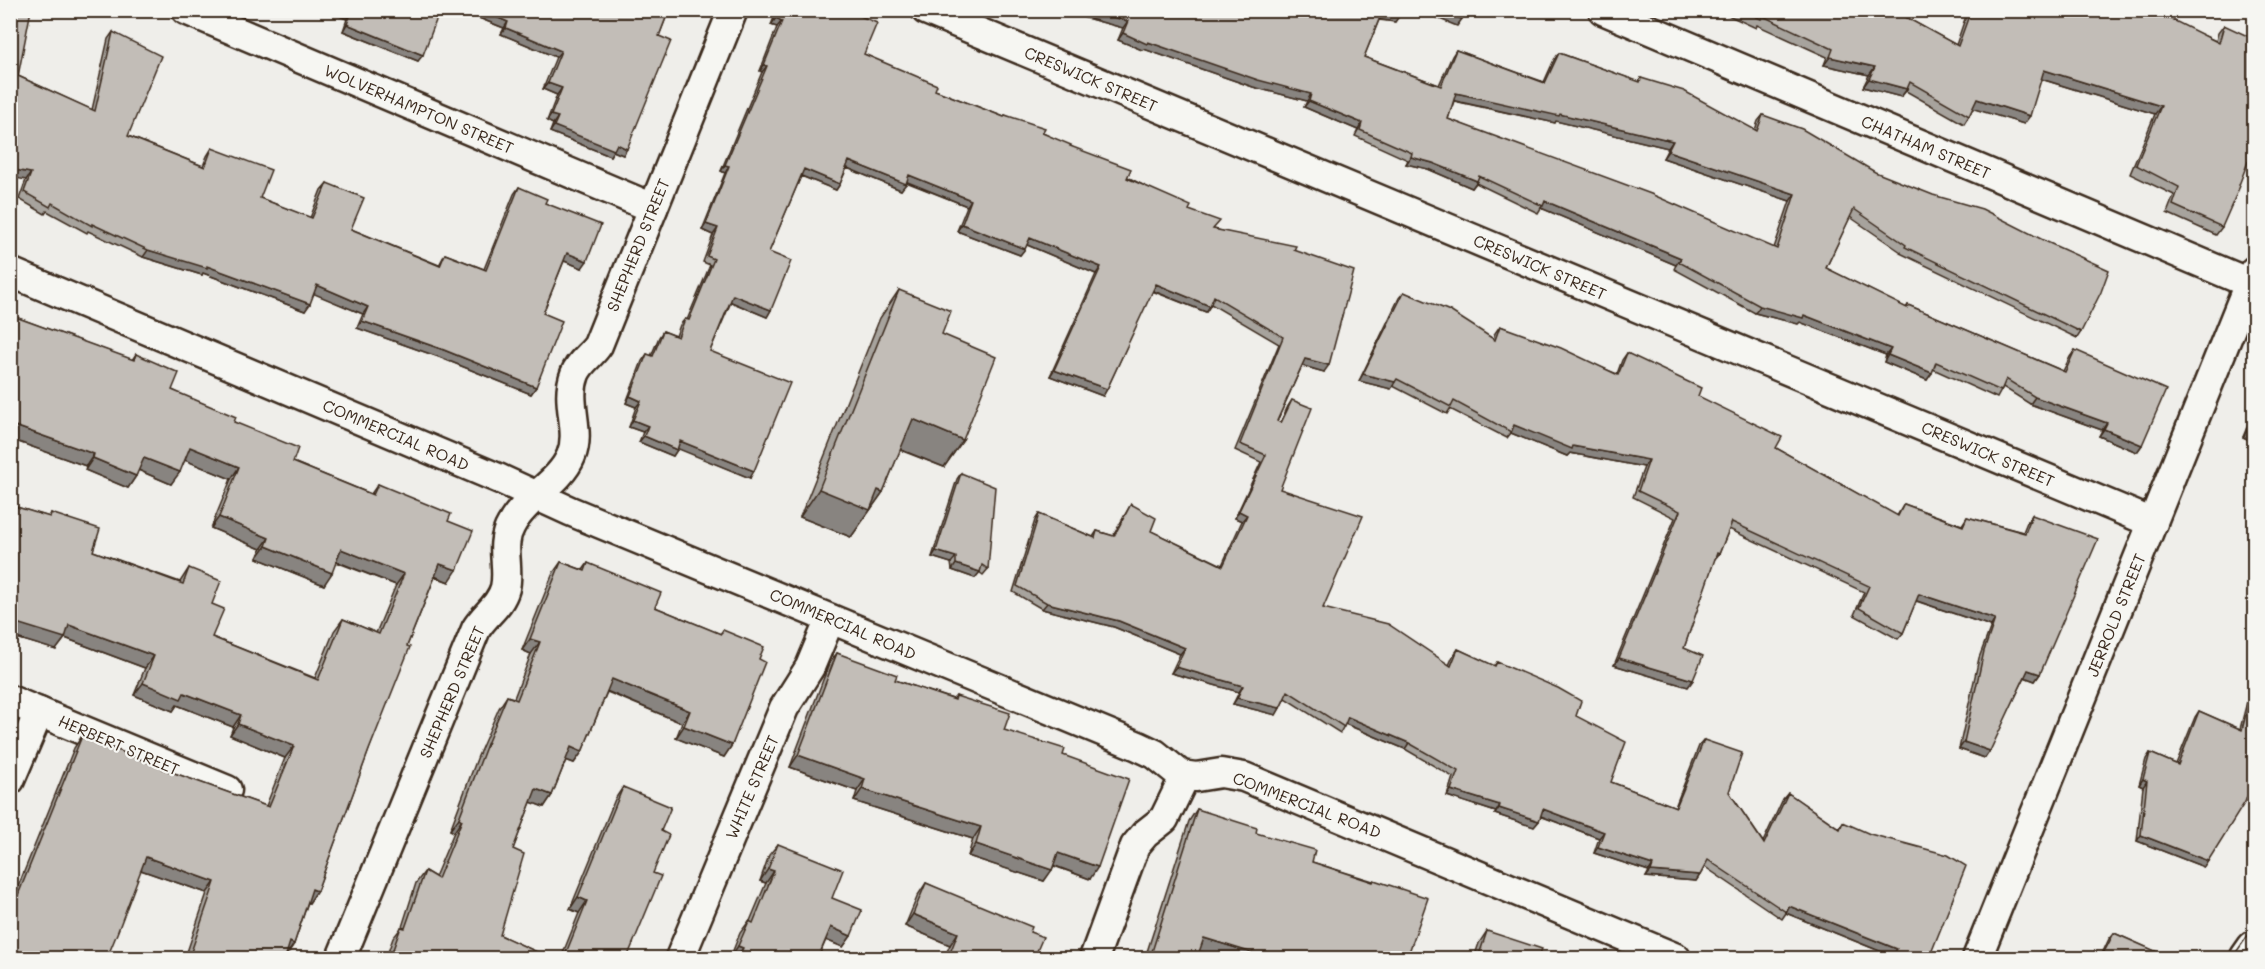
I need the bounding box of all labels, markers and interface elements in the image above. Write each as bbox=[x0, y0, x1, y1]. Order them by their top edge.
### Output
street label: CRESWICK STREET bbox=[1021, 41, 1161, 116]
street label: WOLVERHAMPTON STREET bbox=[321, 59, 517, 158]
street label: CHATHAM STREET bbox=[1858, 110, 1994, 183]
street label: SHEPHERD STREET bbox=[601, 175, 674, 314]
street label: CRESWICK STREET bbox=[1470, 229, 1610, 304]
street label: COMMERCIAL ROAD bbox=[320, 394, 473, 475]
street label: CRESWICK STREET bbox=[1918, 416, 2058, 491]
street label: JERROLD STREET bbox=[2081, 550, 2150, 680]
street label: COMMERCIAL ROAD bbox=[767, 583, 920, 664]
street label: SHEPHERD STREET bbox=[414, 622, 489, 761]
street label: HERBERT STREET bbox=[55, 710, 183, 780]
street label: WHITE STREET bbox=[720, 731, 783, 842]
street label: COMMERCIAL ROAD bbox=[1230, 767, 1384, 842]

